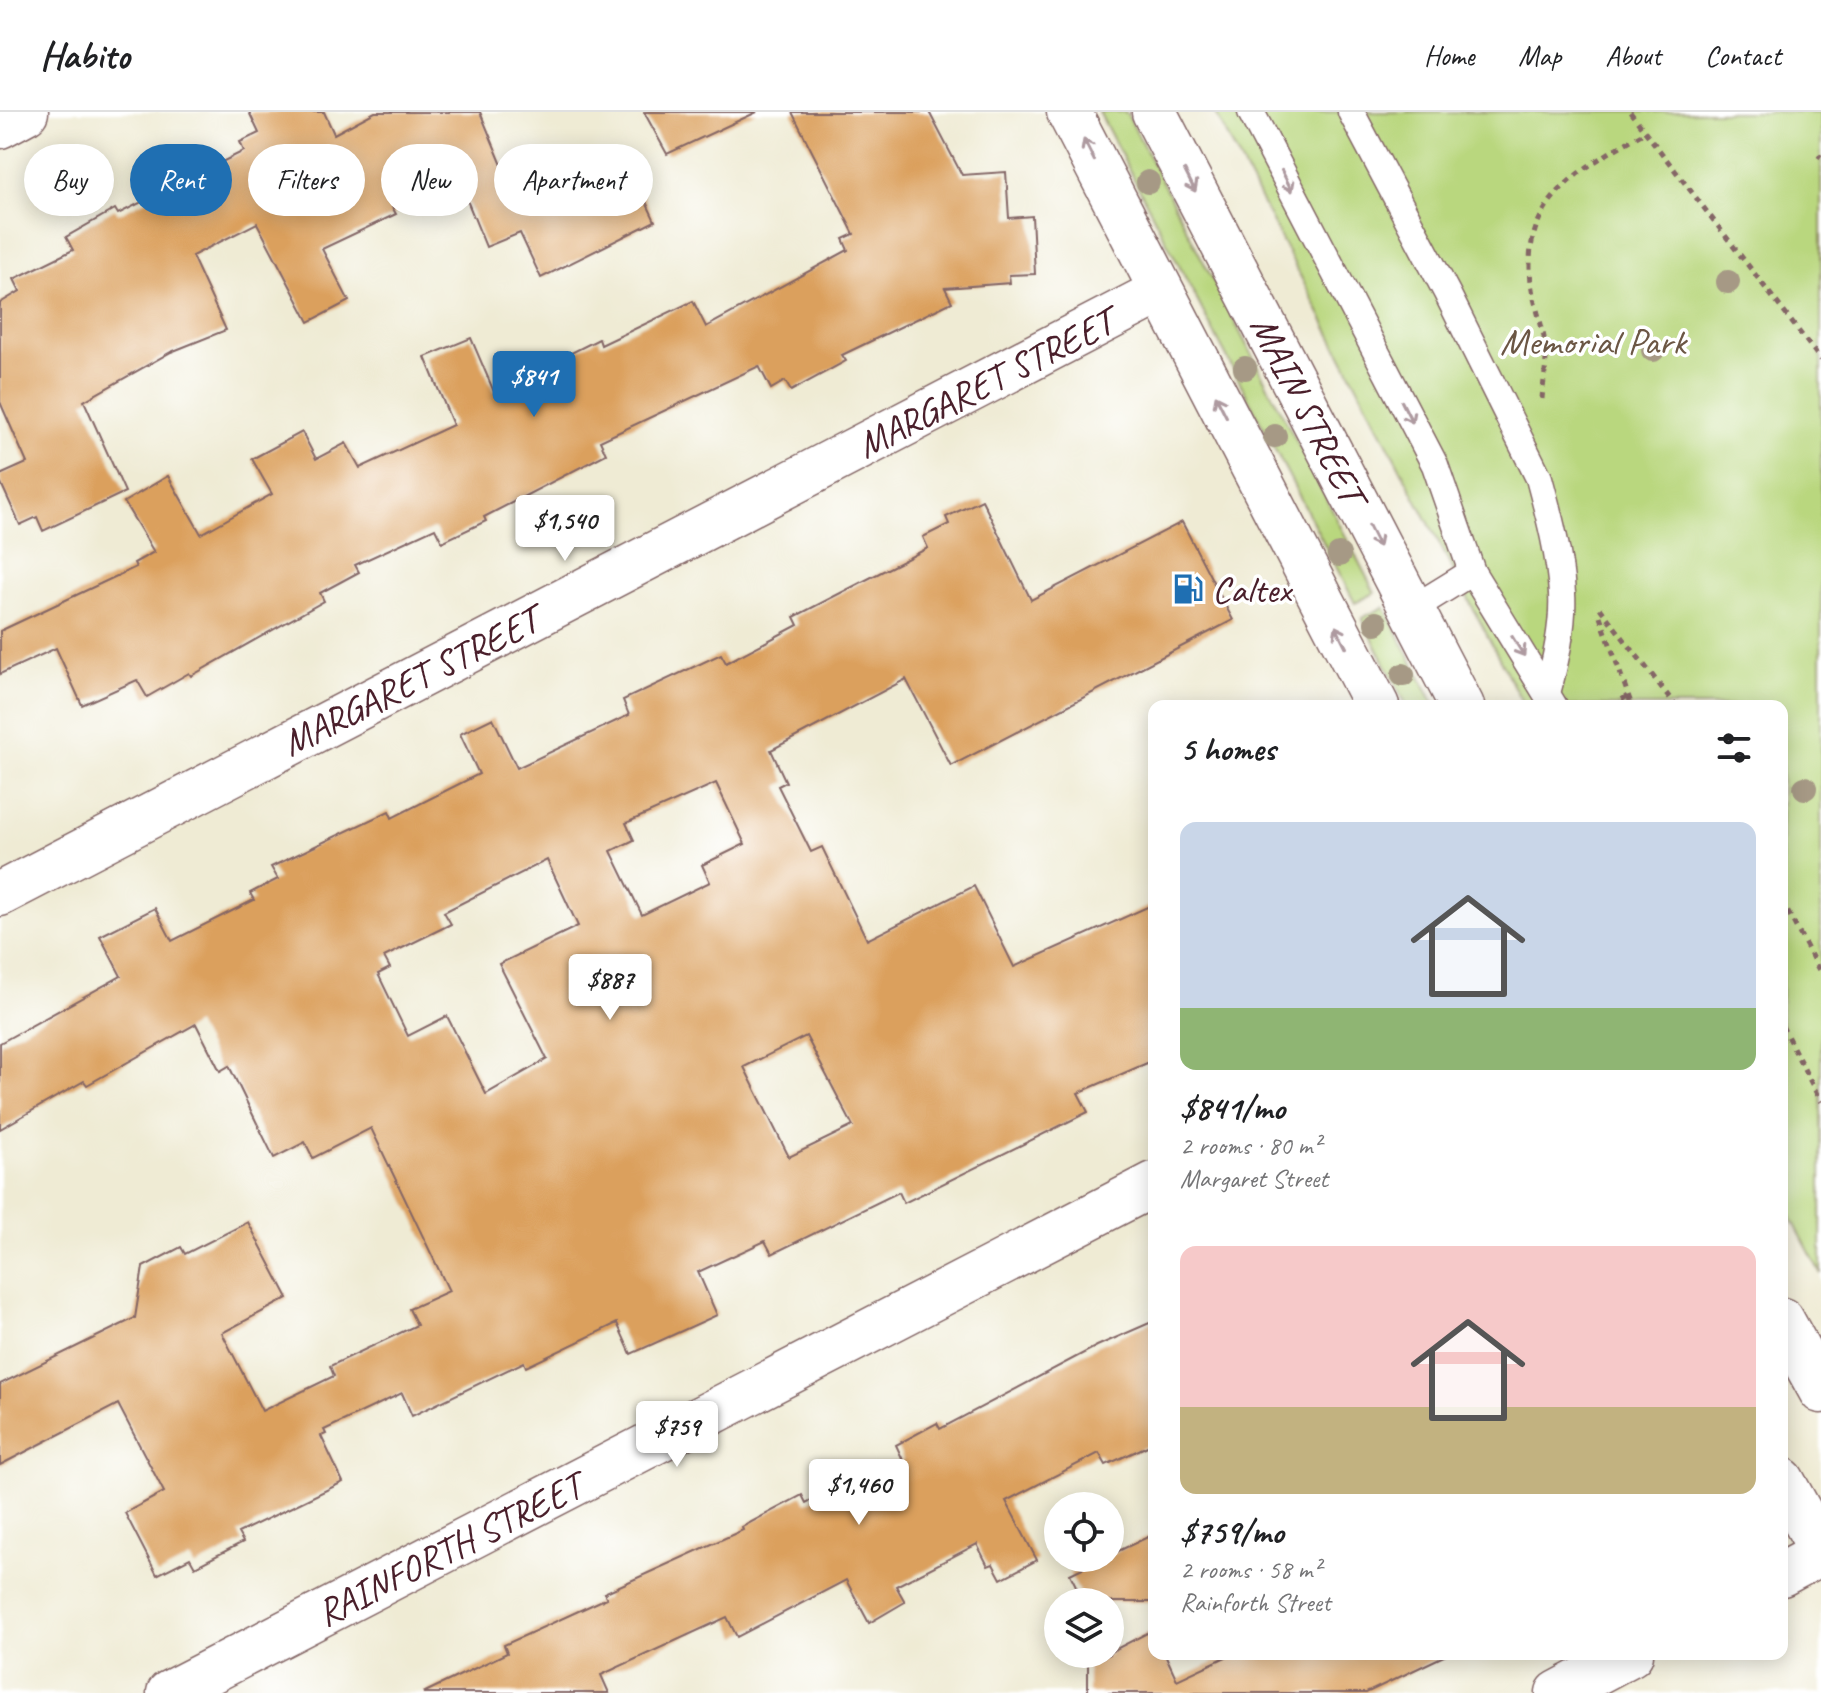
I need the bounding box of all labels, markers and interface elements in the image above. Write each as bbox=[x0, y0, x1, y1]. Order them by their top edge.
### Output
text: Habito bbox=[40, 32, 129, 79]
text: Home bbox=[1424, 38, 1474, 73]
text: Map bbox=[1518, 38, 1561, 73]
text: About bbox=[1605, 38, 1661, 73]
text: Contact bbox=[1705, 38, 1781, 73]
one-way arrow bbox=[1080, 139, 1096, 163]
chip: Buy bbox=[24, 144, 114, 216]
chip: Rent bbox=[130, 144, 232, 216]
chip: Filters bbox=[248, 144, 365, 216]
chip: New bbox=[381, 144, 478, 216]
chip: Apartment bbox=[494, 144, 653, 216]
one-way arrow bbox=[1183, 169, 1199, 193]
one-way arrow bbox=[1280, 169, 1296, 193]
street label: MARGARET STREET bbox=[849, 294, 1130, 468]
street label: MAIN STREET bbox=[1240, 308, 1379, 519]
park label: Memorial Park bbox=[1500, 318, 1688, 365]
pin: $841 bbox=[487, 351, 581, 419]
text: $841 bbox=[511, 360, 557, 393]
one-way arrow bbox=[1212, 395, 1228, 419]
one-way arrow bbox=[1399, 400, 1415, 423]
pin: $1,540 bbox=[500, 495, 630, 563]
text: $1,540 bbox=[533, 504, 597, 537]
one-way arrow bbox=[1367, 524, 1383, 548]
place label: Caltex bbox=[1212, 566, 1294, 613]
fuel station icon: Caltex bbox=[1171, 572, 1205, 606]
street label: MARGARET STREET bbox=[274, 592, 555, 766]
one-way arrow bbox=[1332, 625, 1348, 649]
one-way arrow bbox=[1510, 634, 1526, 657]
icon: filters bbox=[1712, 726, 1756, 770]
text: 5 homes bbox=[1180, 727, 1275, 770]
icon: home bbox=[1396, 874, 1540, 1018]
pin: $887 bbox=[563, 954, 657, 1022]
text: $887 bbox=[587, 963, 633, 996]
text: $841/mo bbox=[1180, 1086, 1285, 1129]
text: 2 rooms · 80 m² bbox=[1180, 1129, 1321, 1162]
text: Margaret Street bbox=[1180, 1162, 1328, 1195]
icon: home bbox=[1396, 1298, 1540, 1442]
pin: $759 bbox=[630, 1401, 724, 1469]
text: $759 bbox=[654, 1410, 700, 1443]
street label: RAINFORTH STREET bbox=[309, 1459, 597, 1637]
pin: $1,460 bbox=[794, 1459, 924, 1527]
text: $1,460 bbox=[827, 1468, 891, 1501]
map controls bbox=[1044, 1492, 1124, 1668]
button: locate bbox=[1044, 1492, 1124, 1572]
text: $759/mo bbox=[1180, 1510, 1284, 1553]
text: 2 rooms · 58 m² bbox=[1180, 1553, 1321, 1586]
text: Rainforth Street bbox=[1180, 1586, 1331, 1619]
button: layers bbox=[1044, 1588, 1124, 1668]

